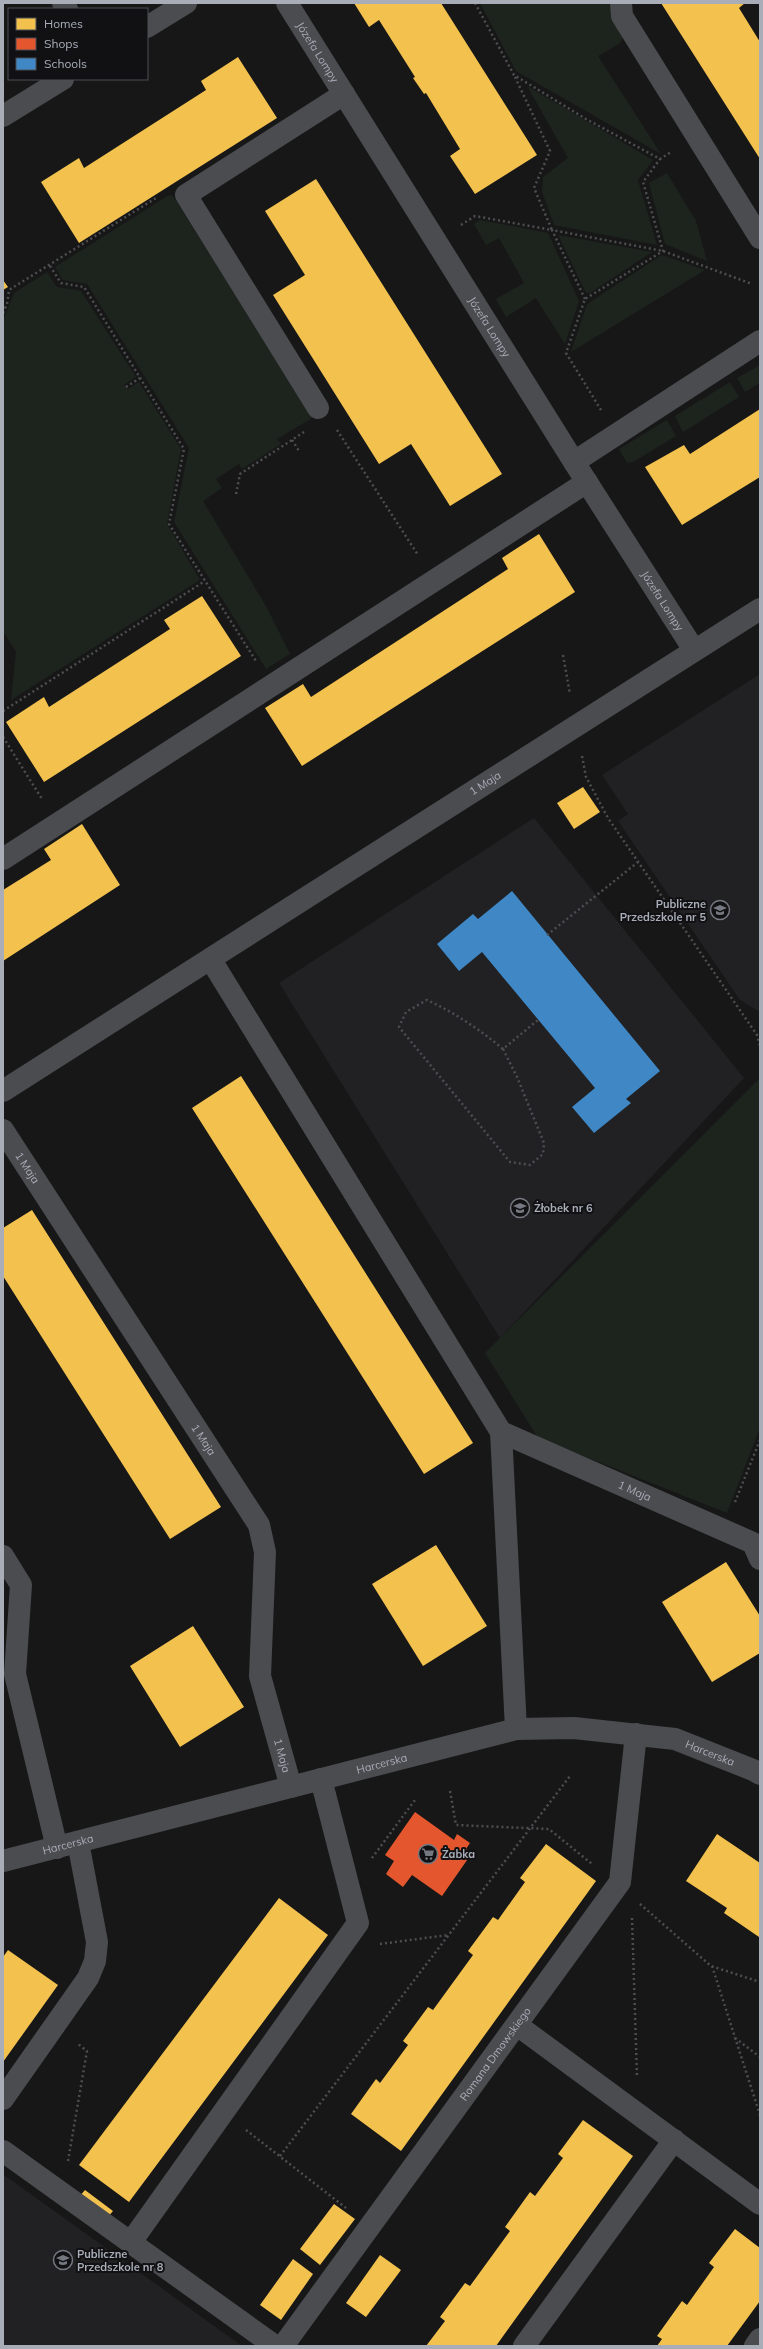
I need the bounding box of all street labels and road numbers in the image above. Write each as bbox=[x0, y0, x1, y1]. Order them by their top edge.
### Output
street label: Józefa Lompy bbox=[294, 19, 342, 85]
street label: Józefa Lompy bbox=[465, 294, 514, 360]
street label: Józefa Lompy bbox=[638, 568, 687, 634]
street label: 1 Maja bbox=[467, 768, 503, 798]
street label: 1 Maja bbox=[12, 1149, 43, 1186]
street label: 1 Maja bbox=[188, 1421, 219, 1458]
street label: 1 Maja bbox=[616, 1477, 653, 1504]
street label: 1 Maja bbox=[271, 1737, 294, 1774]
street label: Harcerska bbox=[683, 1737, 737, 1769]
street label: Harcerska bbox=[355, 1750, 409, 1777]
street label: Harcerska bbox=[41, 1831, 95, 1858]
street label: Romana Dmowskiego bbox=[457, 2004, 534, 2103]

